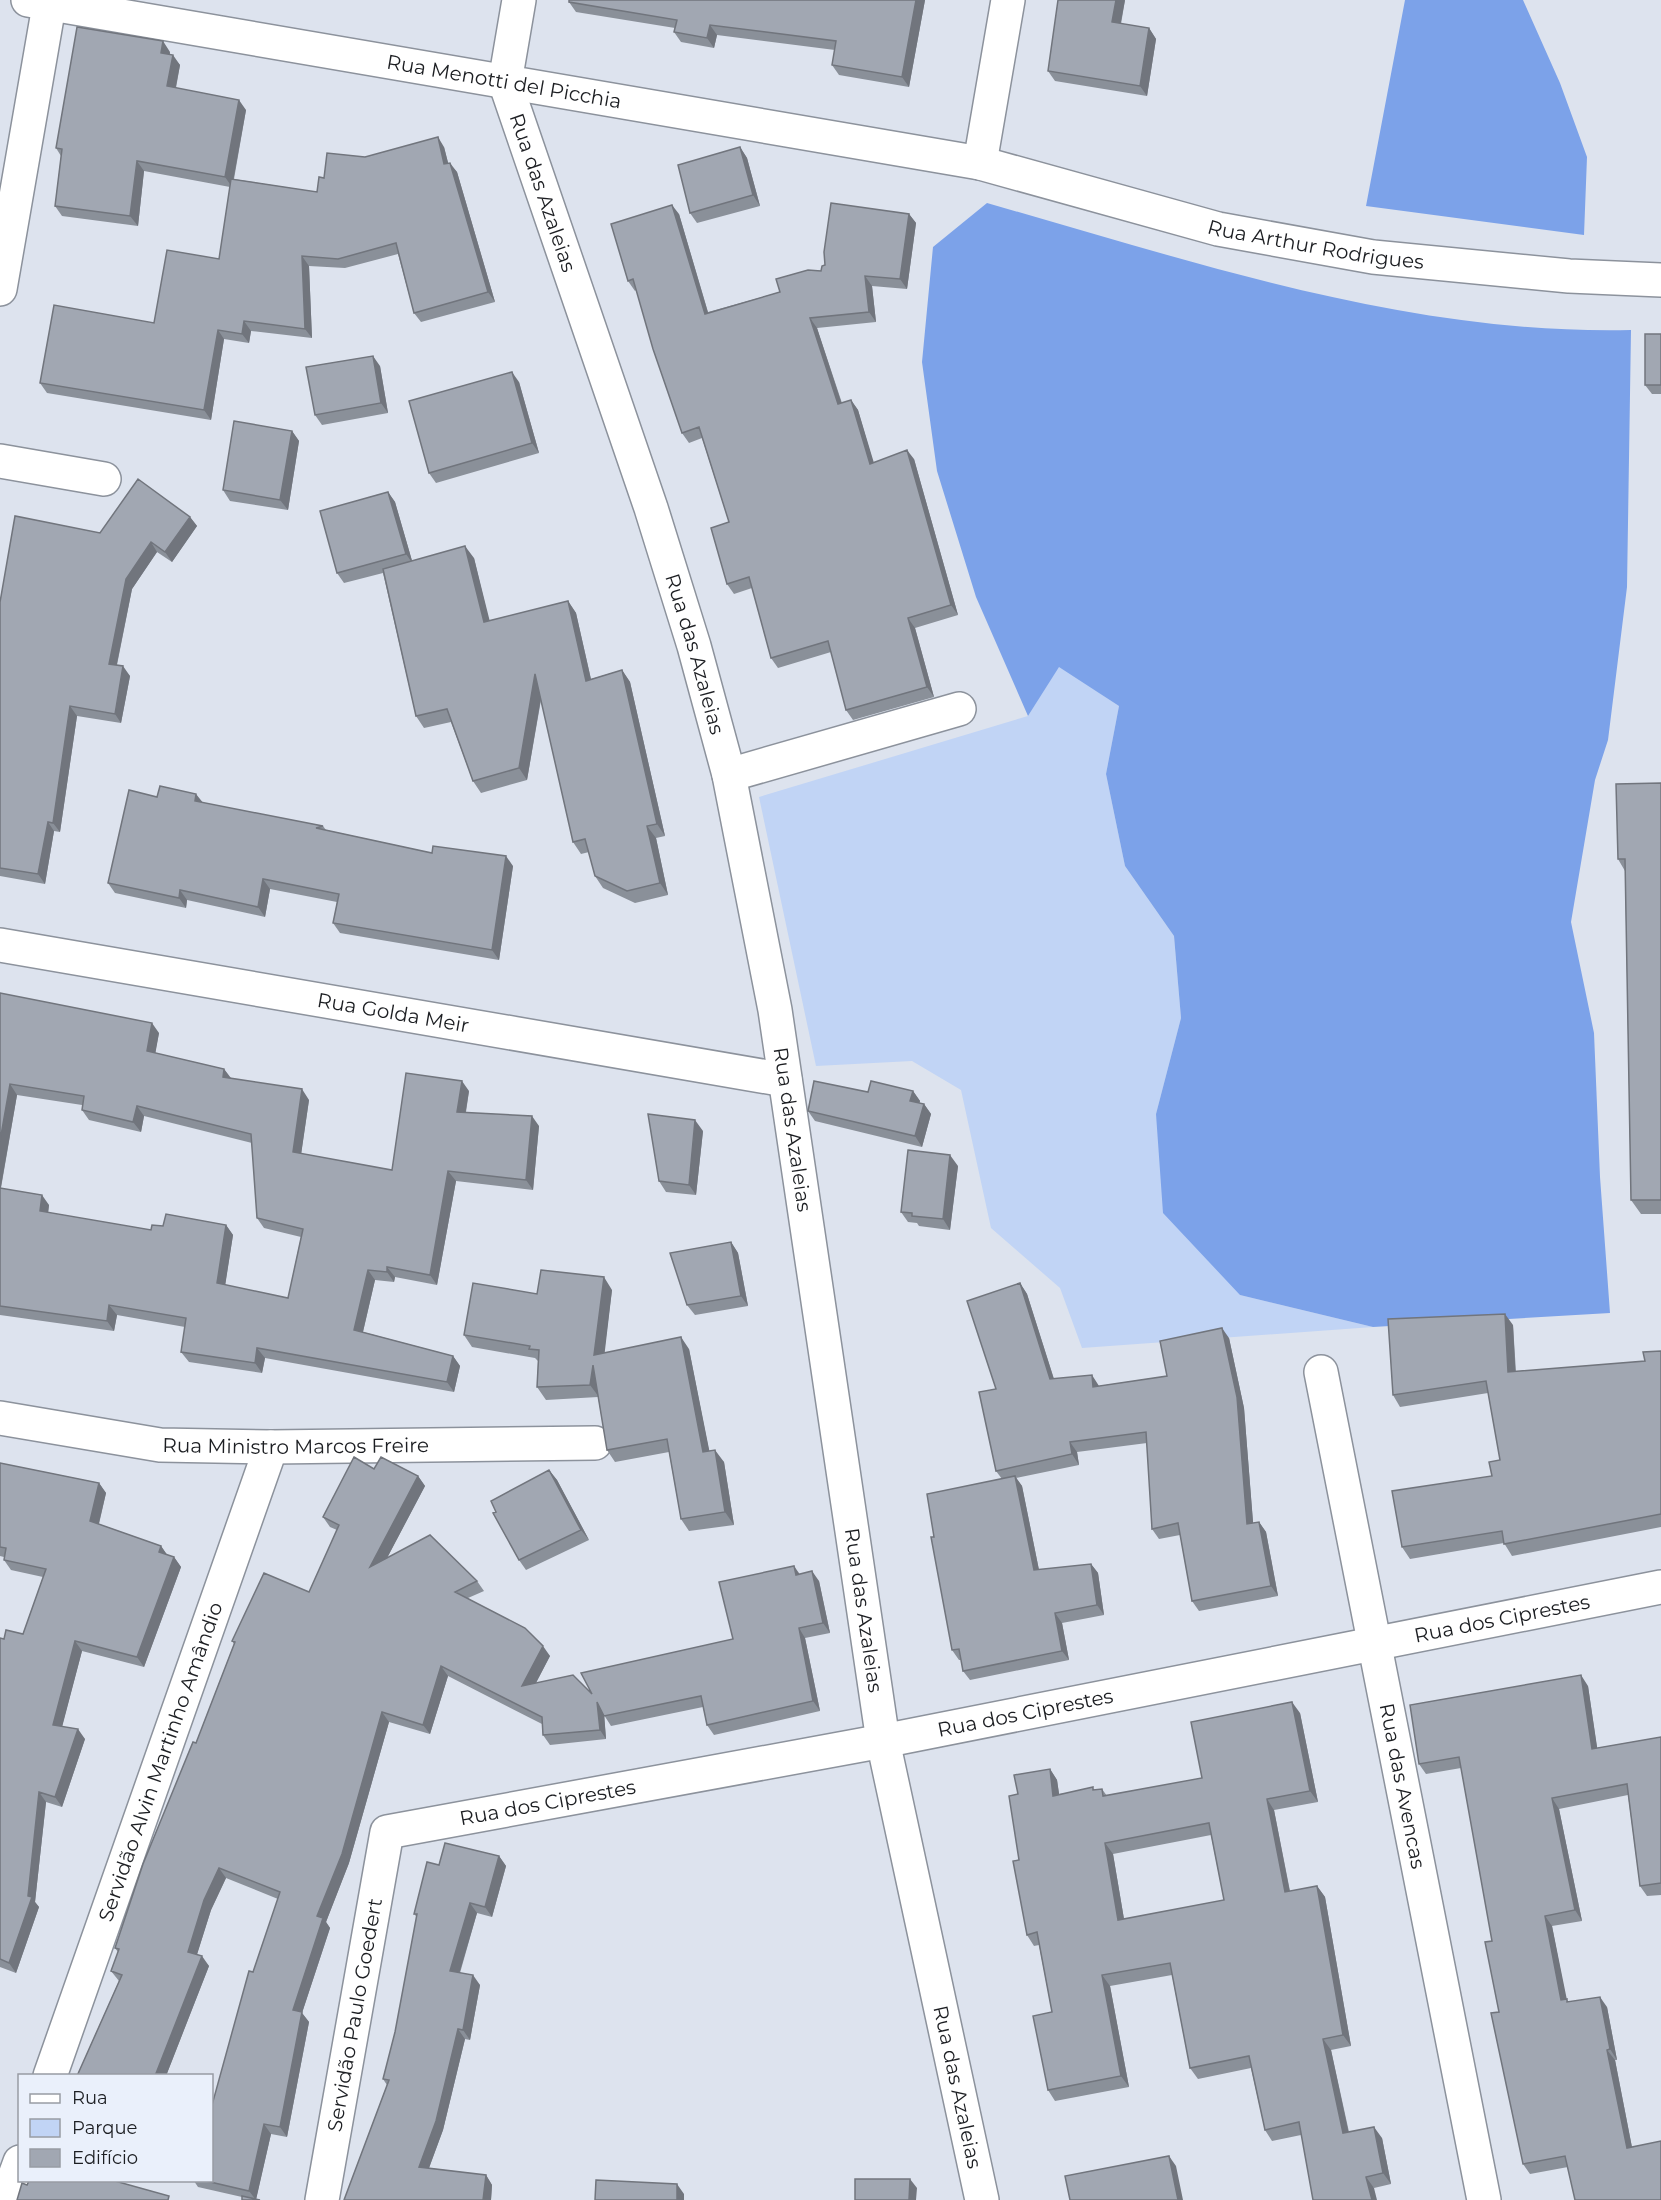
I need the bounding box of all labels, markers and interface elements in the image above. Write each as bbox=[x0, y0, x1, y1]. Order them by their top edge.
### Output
street label: Rua Menotti del Picchia bbox=[385, 50, 623, 113]
street label: Rua das Azaleias bbox=[505, 110, 581, 275]
street label: Rua Arthur Rodrigues bbox=[1205, 215, 1425, 274]
street label: Rua das Azaleias bbox=[660, 571, 729, 737]
street label: Rua Golda Meir bbox=[315, 988, 471, 1037]
street label: Rua das Azaleias bbox=[769, 1046, 817, 1214]
street label: Rua Ministro Marcos Freire bbox=[162, 1433, 429, 1459]
street label: Rua das Azaleias bbox=[840, 1526, 888, 1695]
street label: Rua dos Ciprestes bbox=[1412, 1589, 1592, 1648]
street label: Servidão Alvin Martinho Amândio bbox=[93, 1599, 228, 1925]
street label: Rua dos Ciprestes bbox=[935, 1684, 1115, 1742]
street label: Rua das Avencas bbox=[1374, 1701, 1431, 1871]
street label: Rua dos Ciprestes bbox=[458, 1775, 638, 1830]
street label: Servidão Paulo Goedert bbox=[322, 1896, 387, 2134]
street label: Rua das Azaleias bbox=[928, 2003, 987, 2171]
legend bbox=[18, 2074, 213, 2182]
text: Rua bbox=[72, 2087, 108, 2109]
text: Parque bbox=[72, 2117, 138, 2139]
text: Edifício bbox=[72, 2147, 138, 2169]

